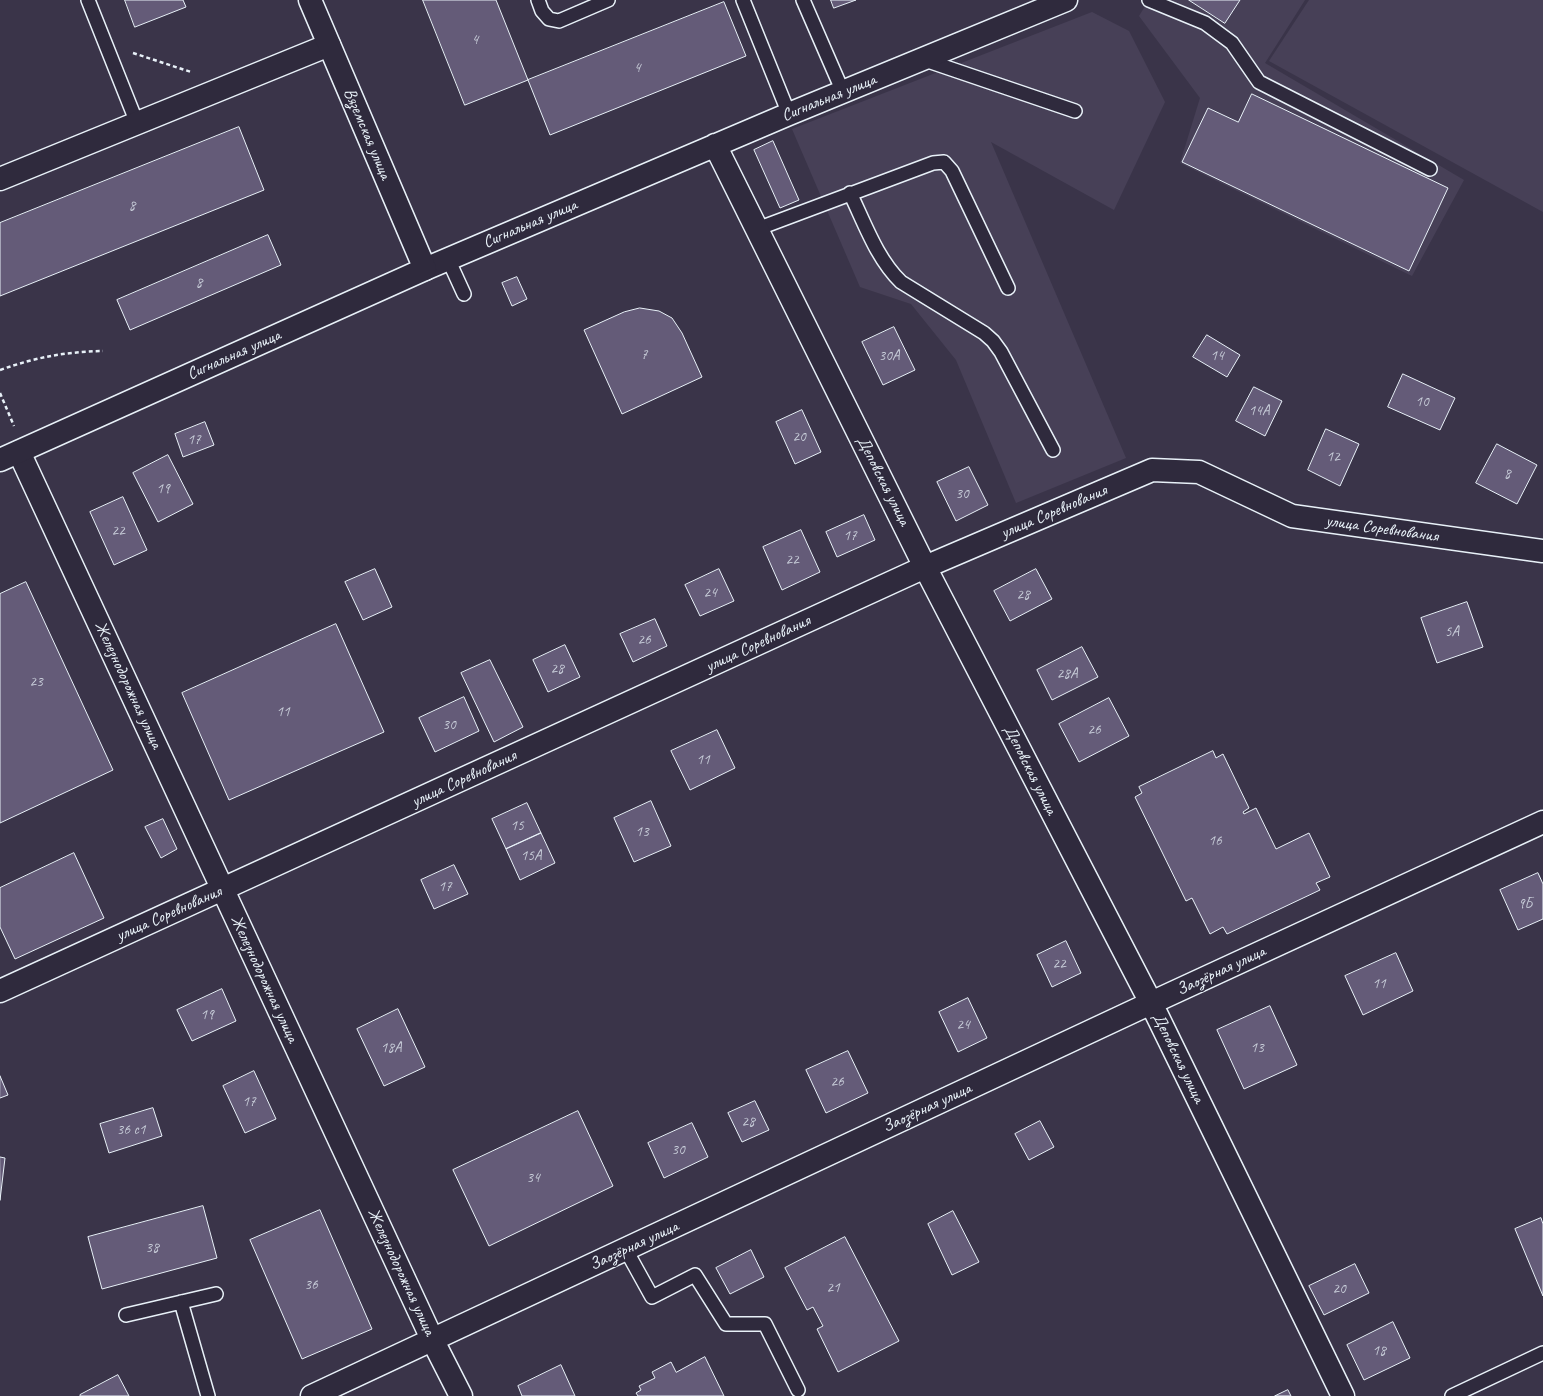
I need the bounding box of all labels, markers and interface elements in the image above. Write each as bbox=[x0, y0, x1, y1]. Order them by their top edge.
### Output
house number: 4 bbox=[472, 31, 478, 49]
house number: 4 bbox=[634, 59, 640, 77]
street label: Сигнальная улица bbox=[779, 70, 879, 126]
street label: Вяземская улица bbox=[339, 85, 395, 183]
street label: Сигнальная улица bbox=[480, 195, 580, 253]
house number: 8 bbox=[129, 197, 135, 215]
house number: 8 bbox=[196, 274, 202, 292]
street label: Сигнальная улица bbox=[184, 325, 284, 385]
house number: 7 bbox=[641, 346, 647, 364]
house number: 30А bbox=[878, 347, 900, 365]
house number: 14 bbox=[1210, 347, 1224, 365]
house number: 10 bbox=[1415, 393, 1429, 411]
house number: 14А bbox=[1248, 402, 1270, 420]
house number: 20 bbox=[792, 428, 806, 446]
house number: 17 bbox=[187, 431, 201, 449]
street label: Деповская улица bbox=[852, 433, 914, 529]
house number: 12 bbox=[1326, 448, 1340, 466]
house number: 8 bbox=[1504, 465, 1510, 483]
house number: 19 bbox=[156, 480, 170, 498]
street label: улица Соревнования bbox=[998, 480, 1110, 544]
house number: 30 bbox=[955, 485, 969, 503]
street label: улица Соревнования bbox=[1324, 511, 1440, 547]
house number: 22 bbox=[111, 522, 125, 540]
house number: 17 bbox=[843, 527, 857, 545]
house number: 22 bbox=[785, 551, 799, 569]
house number: 24 bbox=[703, 584, 717, 602]
house number: 28 bbox=[1016, 586, 1030, 604]
street label: улица Соревнования bbox=[702, 611, 814, 677]
street label: Железнодорожная улица bbox=[90, 618, 166, 752]
house number: 5А bbox=[1445, 623, 1459, 641]
house number: 26 bbox=[637, 631, 651, 649]
house number: 28 bbox=[550, 660, 564, 678]
house number: 28А bbox=[1056, 665, 1078, 683]
house number: 23 bbox=[29, 673, 43, 691]
house number: 11 bbox=[276, 703, 290, 721]
house number: 30 bbox=[442, 716, 456, 734]
house number: 26 bbox=[1087, 721, 1101, 739]
street label: Деповская улица bbox=[999, 722, 1061, 818]
street label: улица Соревнования bbox=[408, 746, 520, 812]
house number: 11 bbox=[696, 751, 710, 769]
house number: 15 bbox=[510, 817, 524, 835]
house number: 13 bbox=[635, 823, 649, 841]
house number: 16 bbox=[1208, 832, 1222, 850]
house number: 15А bbox=[520, 847, 542, 865]
house number: 17 bbox=[438, 878, 452, 896]
street label: улица Соревнования bbox=[113, 882, 225, 946]
house number: 9Б bbox=[1518, 895, 1532, 913]
street label: Железнодорожная улица bbox=[226, 912, 302, 1046]
street label: Заозёрная улица bbox=[1173, 942, 1269, 1000]
house number: 22 bbox=[1052, 955, 1066, 973]
house number: 11 bbox=[1372, 975, 1386, 993]
house number: 19 bbox=[200, 1006, 214, 1024]
street label: Деповская улица bbox=[1147, 1010, 1209, 1106]
house number: 24 bbox=[956, 1016, 970, 1034]
house number: 18А bbox=[380, 1039, 402, 1057]
house number: 13 bbox=[1250, 1039, 1264, 1057]
house number: 26 bbox=[830, 1073, 844, 1091]
street label: Заозёрная улица bbox=[879, 1079, 975, 1137]
house number: 17 bbox=[242, 1093, 256, 1111]
house number: 28 bbox=[741, 1113, 755, 1131]
house number: 36 с1 bbox=[116, 1121, 146, 1139]
house number: 30 bbox=[671, 1141, 685, 1159]
house number: 34 bbox=[526, 1169, 540, 1187]
street label: Железнодорожная улица bbox=[363, 1205, 439, 1339]
street label: Заозёрная улица bbox=[586, 1217, 682, 1275]
house number: 38 bbox=[145, 1239, 159, 1257]
house number: 36 bbox=[304, 1276, 318, 1294]
house number: 21 bbox=[826, 1279, 840, 1297]
house number: 20 bbox=[1332, 1280, 1346, 1298]
house number: 18 bbox=[1372, 1342, 1386, 1360]

